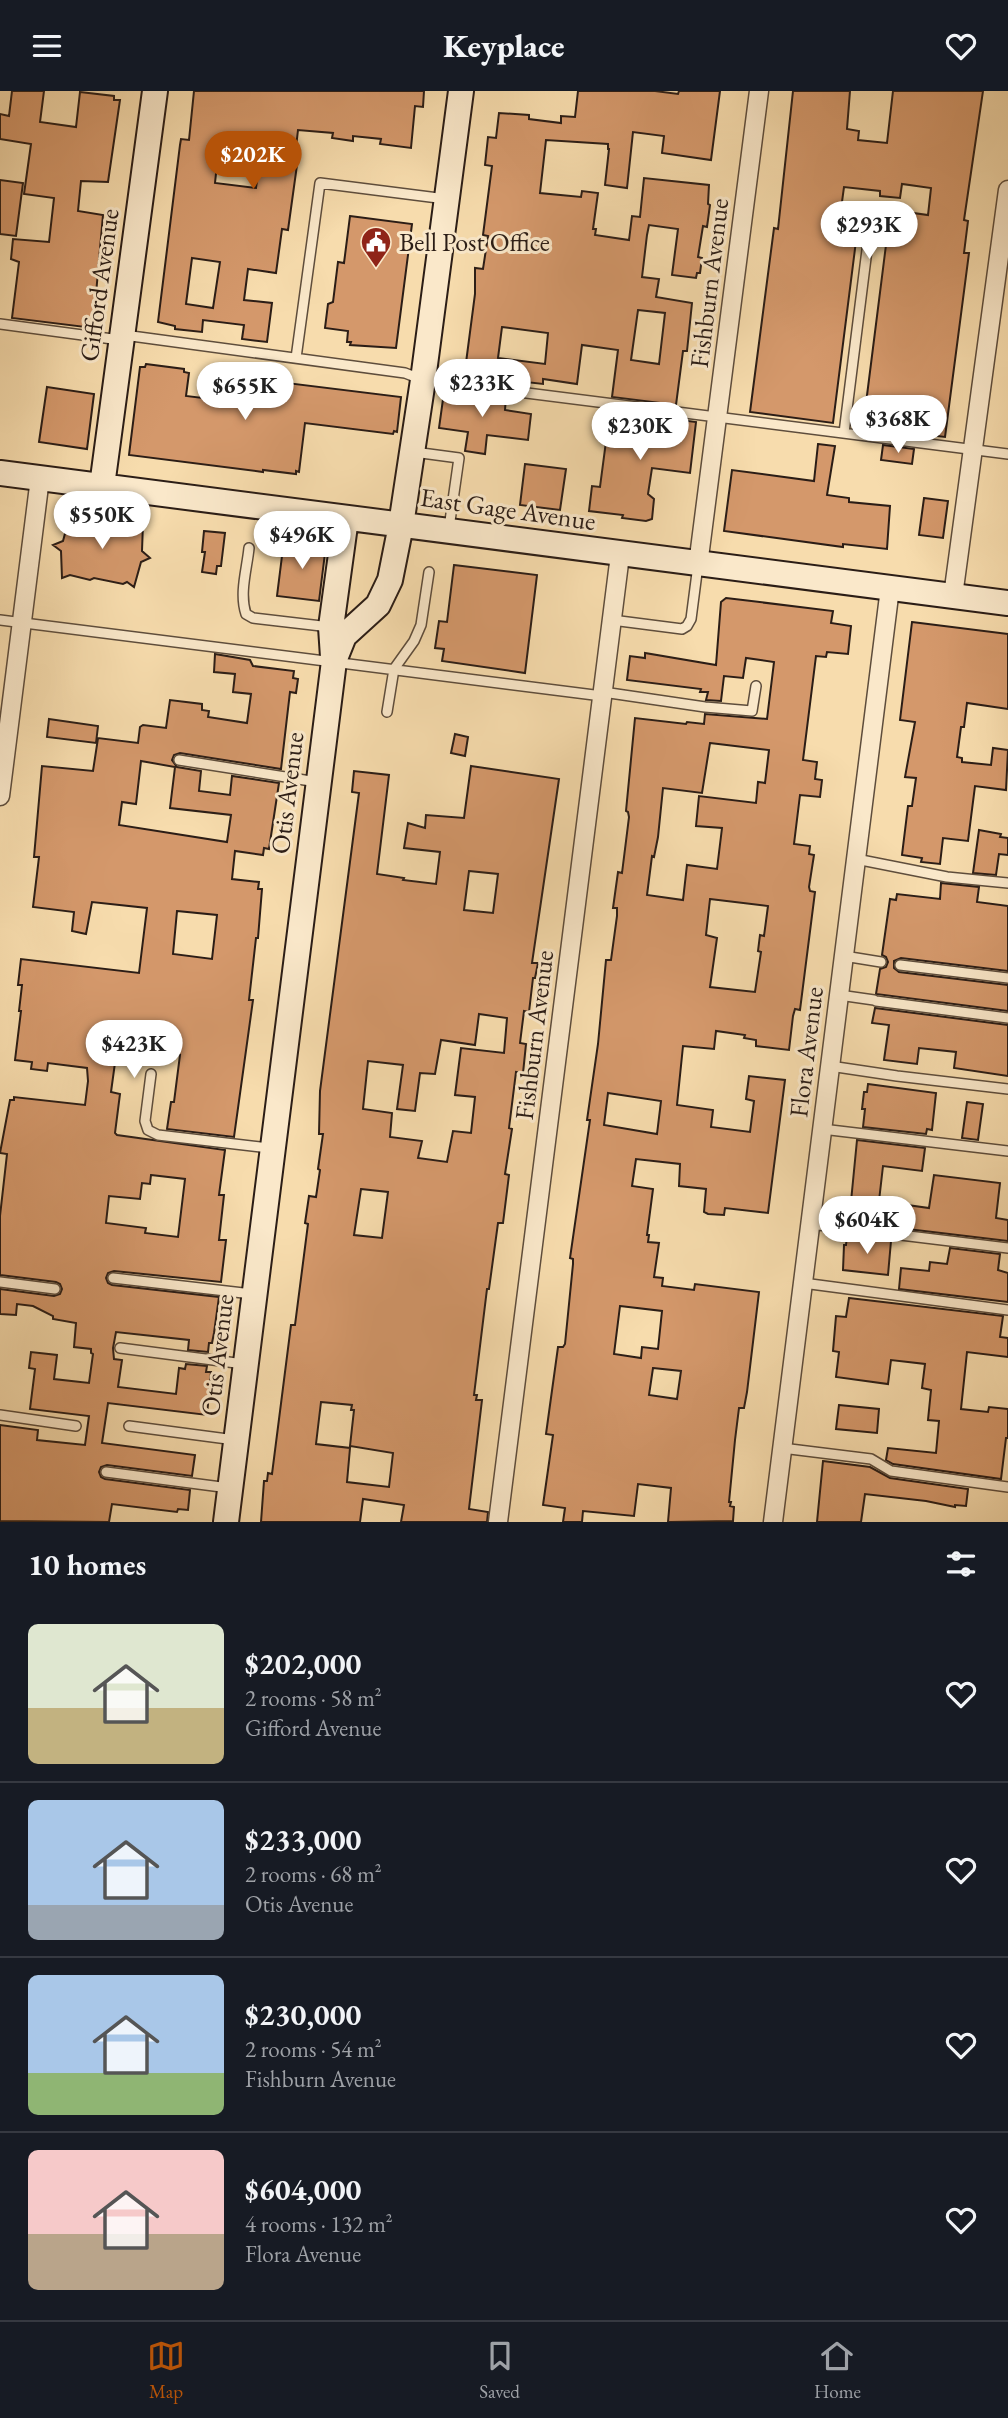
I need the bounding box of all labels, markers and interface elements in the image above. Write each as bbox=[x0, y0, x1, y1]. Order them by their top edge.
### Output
text: Keyplace bbox=[443, 25, 565, 67]
icon: menu bbox=[28, 27, 66, 65]
icon: heart bbox=[942, 27, 980, 65]
pin: $202K bbox=[204, 132, 302, 191]
text: $202K bbox=[221, 139, 285, 169]
street label: Fishburn Avenue bbox=[682, 196, 736, 370]
pin: $293K bbox=[820, 201, 918, 261]
street label: Gifford Avenue bbox=[71, 206, 127, 364]
text: $293K bbox=[837, 209, 901, 239]
public building icon: Bell Post Office bbox=[359, 225, 393, 269]
place label: Bell Post Office bbox=[399, 225, 550, 259]
pin: $233K bbox=[433, 359, 531, 419]
pin: $655K bbox=[196, 363, 294, 422]
text: $233K bbox=[450, 367, 514, 397]
text: $655K bbox=[213, 370, 277, 400]
pin: $368K bbox=[849, 395, 947, 455]
pin: $230K bbox=[591, 403, 689, 462]
text: $368K bbox=[866, 403, 930, 433]
text: $230K bbox=[608, 410, 672, 440]
street label: East Gage Avenue bbox=[418, 480, 598, 538]
pin: $550K bbox=[53, 491, 151, 551]
text: $550K bbox=[70, 499, 134, 529]
pin: $496K bbox=[253, 511, 351, 571]
text: $496K bbox=[270, 519, 334, 549]
street label: Otis Avenue bbox=[263, 730, 311, 856]
street label: Fishburn Avenue bbox=[507, 948, 561, 1122]
street label: Flora Avenue bbox=[781, 985, 831, 1119]
pin: $423K bbox=[85, 1021, 183, 1080]
text: $423K bbox=[102, 1028, 166, 1058]
pin: $604K bbox=[818, 1197, 916, 1256]
text: $604K bbox=[835, 1204, 899, 1234]
street label: Otis Avenue bbox=[193, 1292, 241, 1418]
text: 10 homes bbox=[28, 1545, 146, 1584]
icon: filters bbox=[942, 1545, 980, 1583]
text: $202,000 bbox=[245, 1644, 361, 1683]
icon: home bbox=[84, 1652, 168, 1736]
icon: heart bbox=[942, 1675, 980, 1713]
text: 2 rooms · 58 m² bbox=[245, 1683, 382, 1713]
text: Gifford Avenue bbox=[245, 1713, 381, 1743]
text: $233,000 bbox=[245, 1820, 361, 1859]
icon: home bbox=[84, 1828, 168, 1912]
icon: heart bbox=[942, 1851, 980, 1889]
text: 2 rooms · 68 m² bbox=[245, 1859, 382, 1889]
text: Otis Avenue bbox=[245, 1889, 353, 1919]
text: $230,000 bbox=[245, 1995, 361, 2034]
icon: home bbox=[84, 2003, 168, 2087]
icon: heart bbox=[942, 2026, 980, 2064]
text: 2 rooms · 54 m² bbox=[245, 2034, 382, 2064]
text: Fishburn Avenue bbox=[245, 2064, 396, 2094]
text: $604,000 bbox=[245, 2170, 361, 2209]
icon: home bbox=[84, 2178, 168, 2262]
icon: heart bbox=[942, 2201, 980, 2239]
text: 4 rooms · 132 m² bbox=[245, 2209, 393, 2239]
text: Flora Avenue bbox=[245, 2239, 361, 2269]
tab: Map bbox=[147, 2337, 185, 2404]
tab: Saved bbox=[479, 2337, 520, 2404]
tab: Home bbox=[814, 2337, 861, 2404]

